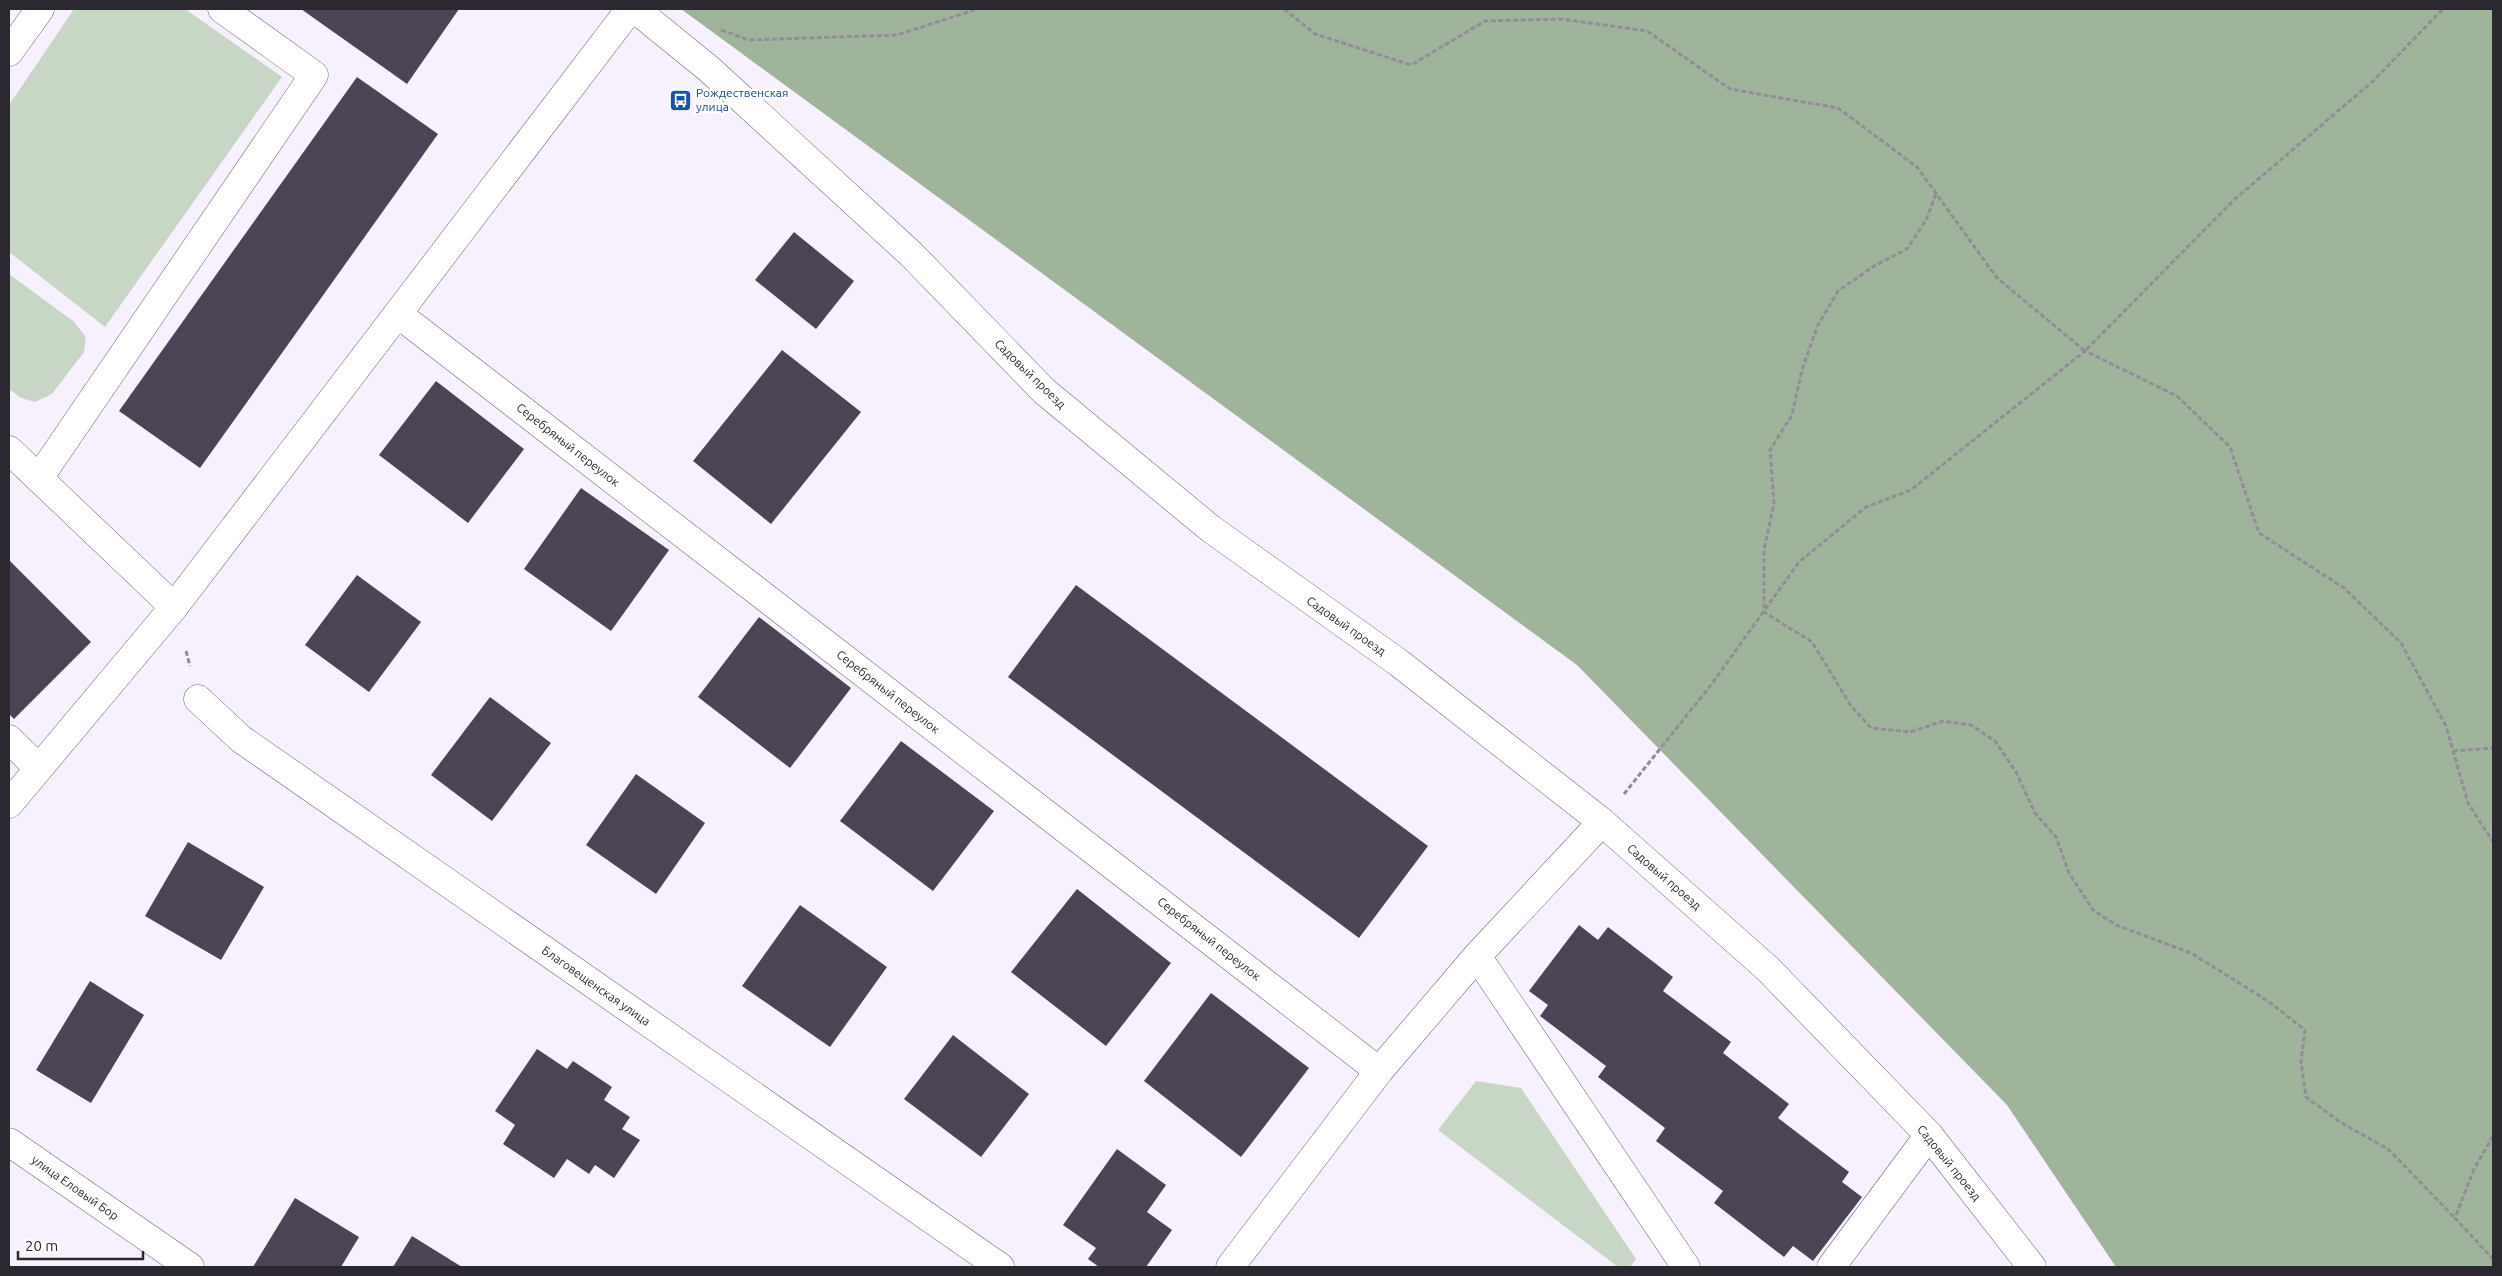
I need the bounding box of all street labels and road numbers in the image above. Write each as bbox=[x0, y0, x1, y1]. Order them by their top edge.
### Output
street label: Садовый проезд bbox=[992, 337, 1068, 411]
street label: Серебряный переулок bbox=[514, 400, 622, 489]
street label: Садовый проезд bbox=[1304, 594, 1388, 658]
street label: Серебряный переулок bbox=[834, 647, 942, 736]
street label: Садовый проезд bbox=[1625, 841, 1704, 912]
street label: Серебряный переулок bbox=[1155, 894, 1263, 983]
street label: Благовещенская улица bbox=[540, 943, 653, 1028]
street label: Садовый проезд bbox=[1915, 1122, 1984, 1203]
street label: улица Еловый Бор bbox=[29, 1153, 121, 1223]

